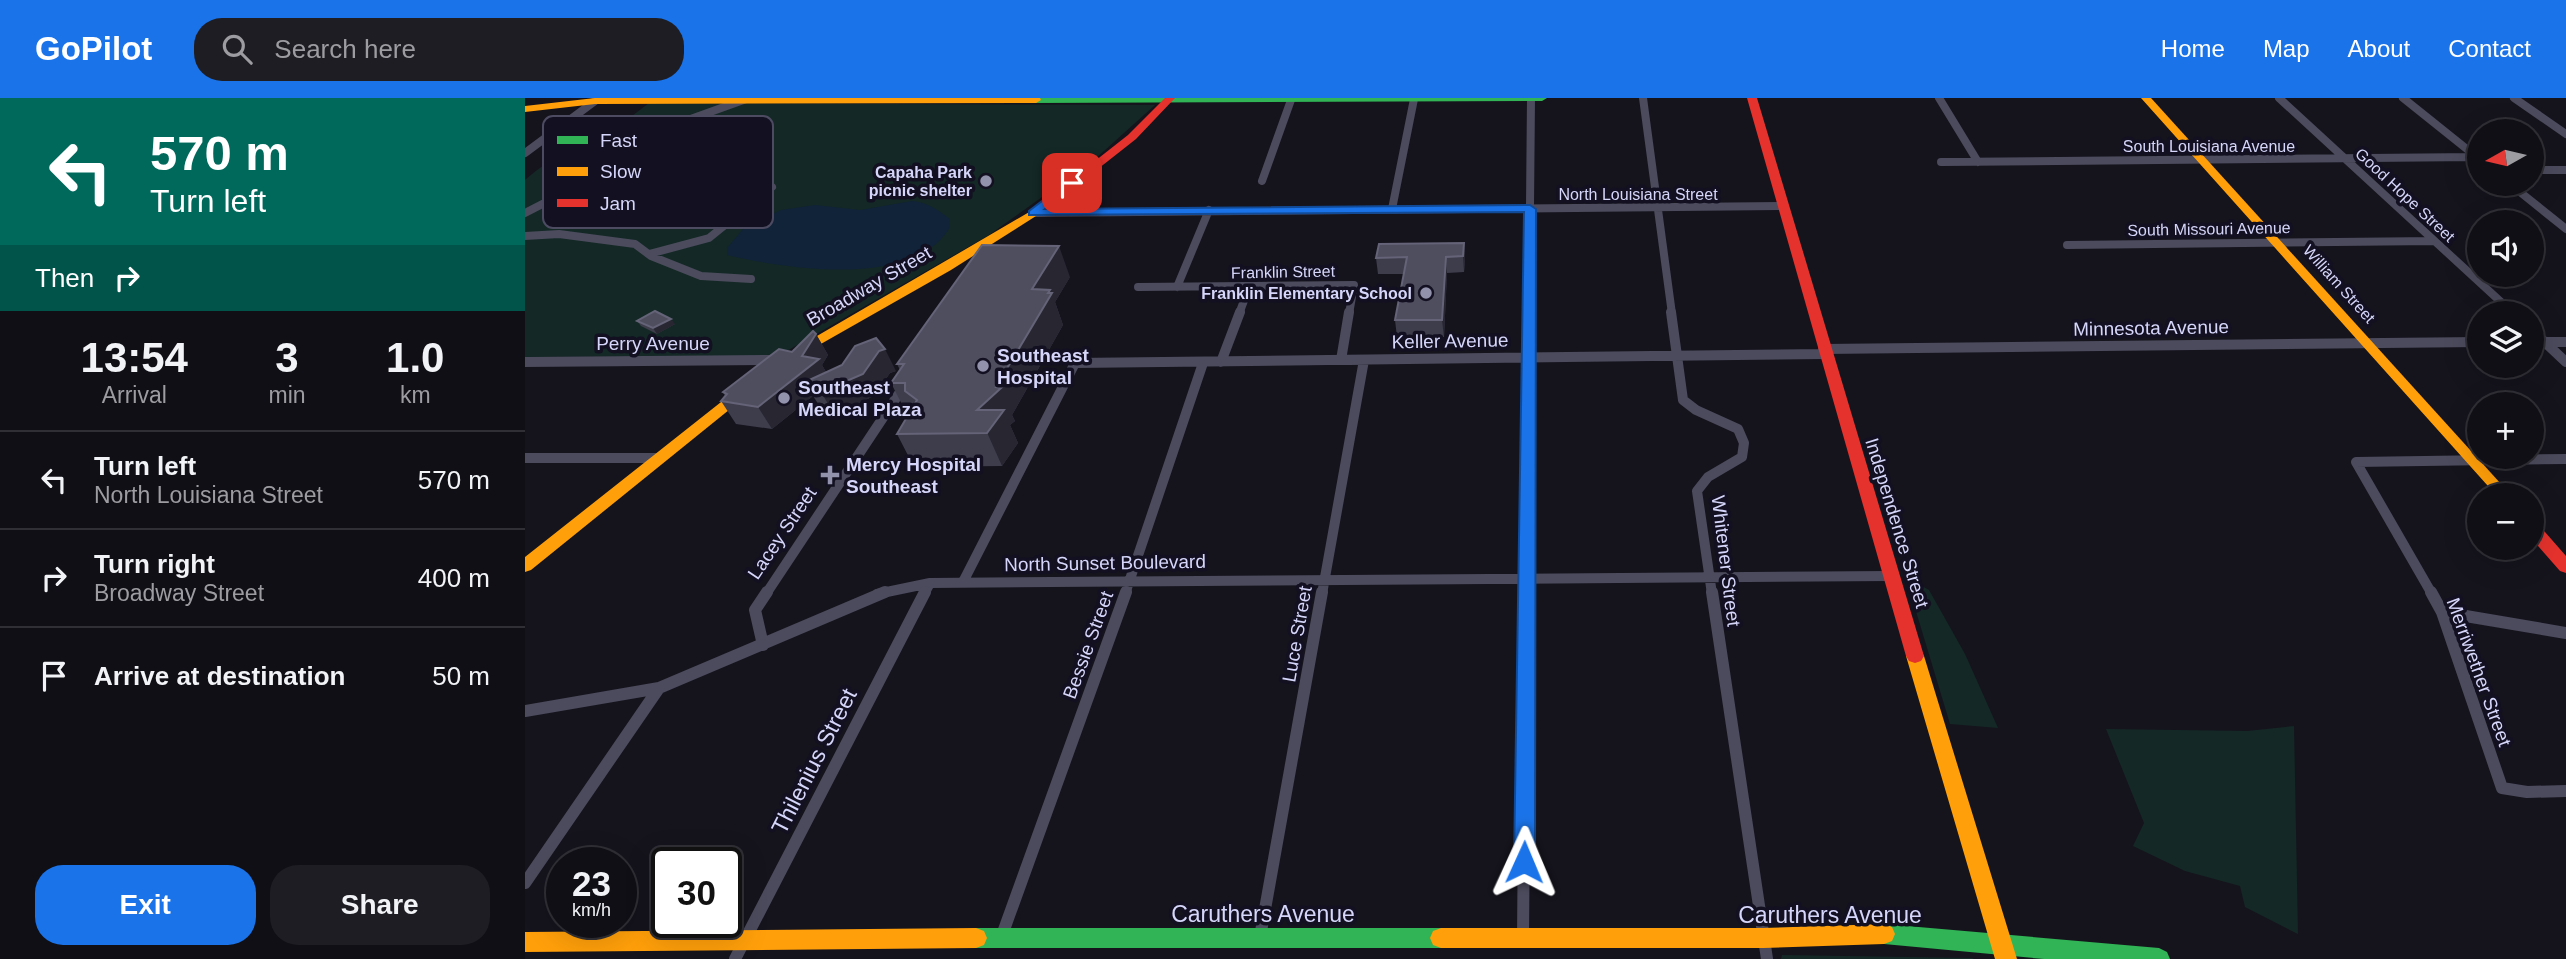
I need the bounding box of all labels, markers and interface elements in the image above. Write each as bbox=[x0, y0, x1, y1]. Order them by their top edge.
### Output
search box bbox=[194, 18, 684, 81]
text: GoPilot bbox=[35, 30, 152, 67]
icon: search bbox=[218, 30, 256, 68]
text: Search here bbox=[274, 34, 416, 64]
text: Home bbox=[2161, 35, 2225, 62]
text: Map bbox=[2263, 35, 2310, 62]
text: About bbox=[2348, 35, 2410, 62]
text: Contact bbox=[2448, 35, 2531, 62]
legend bbox=[543, 116, 773, 228]
north arrow bbox=[2467, 119, 2545, 196]
map controls bbox=[2467, 119, 2544, 560]
icon: left bbox=[35, 126, 126, 217]
text: 570 m bbox=[150, 126, 289, 180]
text: Fast bbox=[600, 130, 638, 151]
street label: South Louisiana Avenue bbox=[2123, 138, 2295, 155]
street label: Good Hope Street bbox=[2352, 145, 2458, 246]
pin bbox=[1042, 153, 1102, 213]
text: Slow bbox=[600, 161, 641, 182]
place label: Capaha Park picnic shelter bbox=[869, 164, 972, 199]
icon: arrive bbox=[1053, 164, 1091, 202]
marker: Capaha Park picnic shelter bbox=[978, 173, 994, 189]
text: Turn left bbox=[150, 183, 266, 219]
street label: North Louisiana Street bbox=[1558, 186, 1718, 203]
text: Jam bbox=[600, 193, 636, 214]
button: sound bbox=[2467, 210, 2544, 287]
street label: South Missouri Avenue bbox=[2127, 219, 2291, 239]
street label: Broadway Street bbox=[803, 241, 936, 330]
street label: William Street bbox=[2300, 242, 2379, 327]
icon: right bbox=[108, 259, 146, 297]
text: Then bbox=[35, 263, 94, 293]
street label: Franklin Street bbox=[1231, 263, 1336, 281]
place label: Franklin Elementary School bbox=[1201, 285, 1412, 302]
marker: Franklin Elementary School bbox=[1418, 285, 1434, 301]
button: layers bbox=[2467, 301, 2544, 378]
street label: Minnesota Avenue bbox=[2073, 316, 2229, 340]
street label: Keller Avenue bbox=[1391, 329, 1509, 353]
street label: Perry Avenue bbox=[596, 333, 710, 354]
text: 13:54 bbox=[81, 334, 188, 381]
text: 3 bbox=[275, 334, 299, 381]
text: 1.0 bbox=[386, 334, 444, 381]
place label: Southeast Hospital bbox=[997, 345, 1090, 388]
marker: Southeast Hospital bbox=[975, 358, 991, 374]
place label: Southeast Medical Plaza bbox=[798, 377, 922, 420]
text: Arrival bbox=[102, 382, 167, 408]
text: min bbox=[268, 382, 306, 408]
text: km bbox=[400, 382, 431, 408]
marker: Southeast Medical Plaza bbox=[776, 390, 792, 406]
button: + bbox=[2467, 392, 2544, 469]
street label: Independence Street bbox=[1861, 436, 1933, 611]
text: Turn left bbox=[94, 451, 196, 481]
place label: Mercy Hospital Southeast bbox=[846, 454, 981, 497]
icon: left bbox=[35, 461, 73, 499]
text: 570 m bbox=[418, 465, 490, 495]
marker: Mercy Hospital Southeast bbox=[820, 465, 840, 485]
text: North Louisiana Street bbox=[94, 482, 323, 508]
street label: Lacey Street bbox=[743, 482, 821, 583]
button: − bbox=[2467, 483, 2544, 560]
street label: Whitener Street bbox=[1708, 494, 1745, 629]
text: Turn right bbox=[94, 549, 215, 579]
street label: North Sunset Boulevard bbox=[1004, 551, 1206, 575]
icon: right bbox=[35, 559, 73, 597]
text: 400 m bbox=[418, 563, 490, 593]
text: Broadway Street bbox=[94, 580, 264, 606]
street label: Luce Street bbox=[1278, 584, 1316, 684]
street label: Bessie Street bbox=[1059, 588, 1117, 702]
street label: Merriwether Street bbox=[2442, 595, 2516, 750]
icon: arrive bbox=[35, 657, 73, 695]
text: Arrive at destination bbox=[94, 661, 345, 691]
text: 50 m bbox=[432, 661, 490, 691]
street label: Thilenius Street bbox=[766, 683, 862, 838]
position arrow bbox=[1487, 825, 1561, 899]
speed limit sign: 30 bbox=[651, 847, 742, 938]
text: 23 bbox=[572, 864, 611, 903]
button: Exit bbox=[35, 865, 256, 945]
button: Share bbox=[270, 865, 490, 945]
text: km/h bbox=[572, 900, 611, 920]
street label: Caruthers Avenue bbox=[1171, 901, 1355, 927]
street label: Caruthers Avenue bbox=[1738, 902, 1922, 928]

